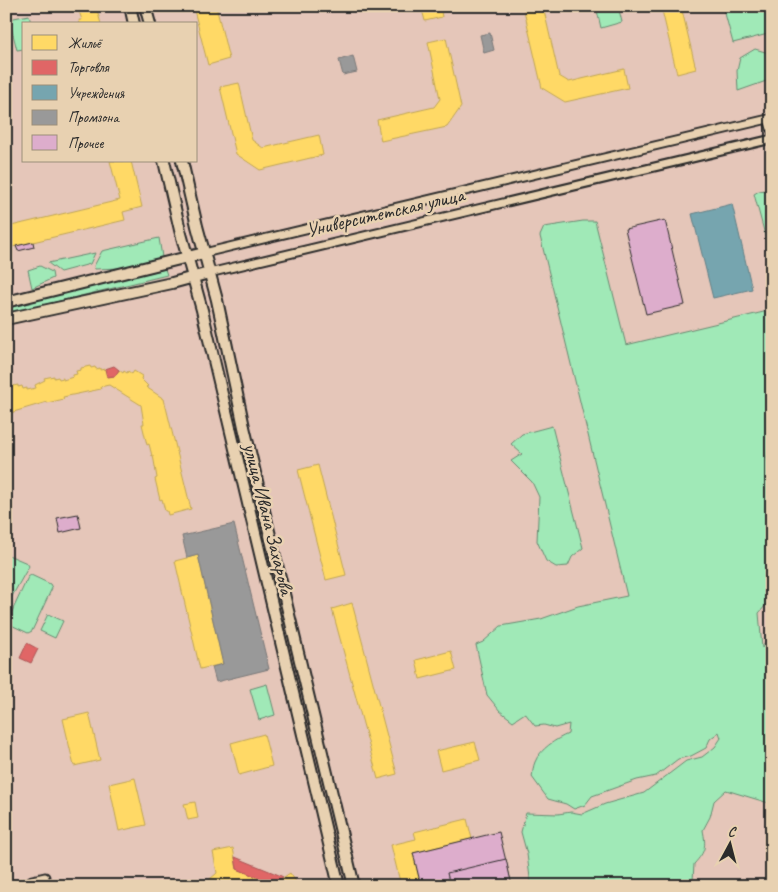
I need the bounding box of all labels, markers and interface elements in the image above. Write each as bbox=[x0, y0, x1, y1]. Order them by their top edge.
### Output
legend bbox=[22, 22, 198, 162]
text: Жильё bbox=[68, 34, 103, 53]
text: Торговля bbox=[68, 58, 111, 77]
text: Учреждения bbox=[68, 84, 125, 103]
text: Промзона bbox=[68, 108, 120, 127]
text: Прочее bbox=[68, 134, 104, 153]
street label: Университетская улица bbox=[304, 182, 468, 243]
street label: улица Ивана Захарова bbox=[237, 440, 300, 599]
north arrow bbox=[706, 820, 756, 870]
text: С bbox=[727, 823, 738, 841]

